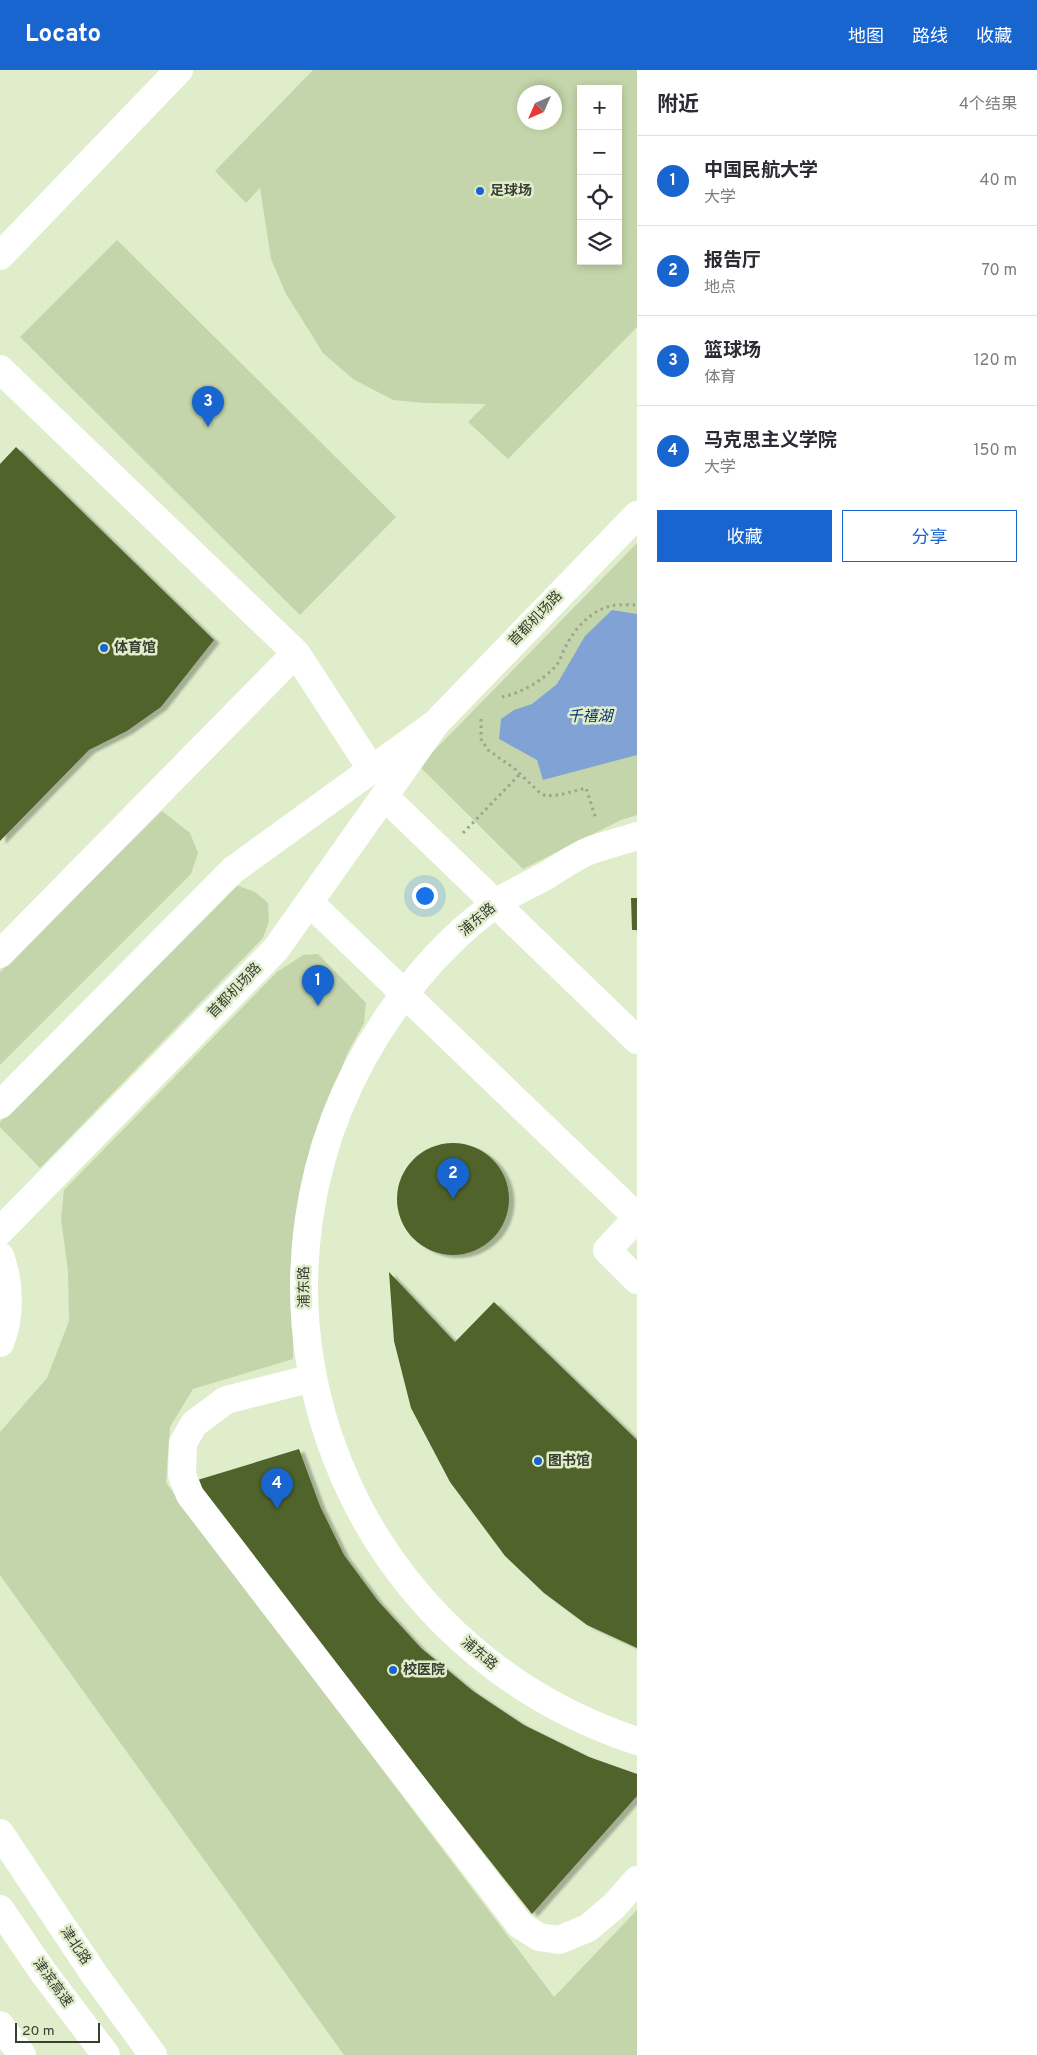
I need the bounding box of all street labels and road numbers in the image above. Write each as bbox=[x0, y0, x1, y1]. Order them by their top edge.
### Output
street label: 首都机场路 bbox=[506, 588, 566, 650]
street label: 浦东路 bbox=[456, 900, 500, 940]
street label: 首都机场路 bbox=[205, 960, 265, 1022]
street label: 浦东路 bbox=[296, 1266, 314, 1308]
street label: 浦东路 bbox=[457, 1634, 501, 1674]
street label: 津北路 bbox=[56, 1923, 95, 1968]
street label: 津滨高速 bbox=[29, 1955, 75, 2011]

